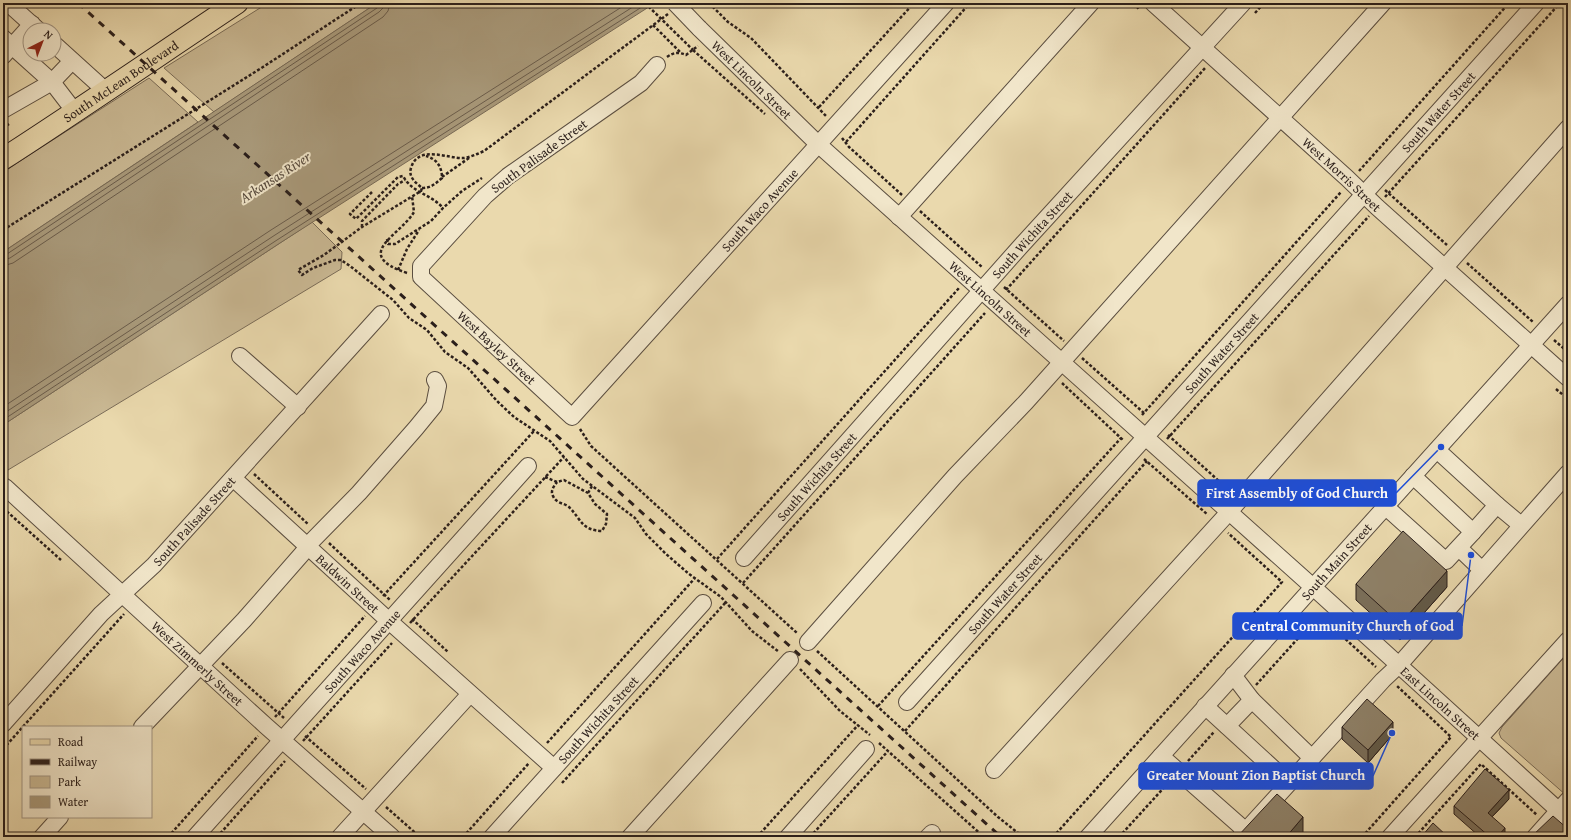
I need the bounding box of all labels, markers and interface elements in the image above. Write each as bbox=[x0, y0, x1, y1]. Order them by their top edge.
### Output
north arrow bbox=[22, 22, 62, 62]
text: N bbox=[41, 26, 57, 43]
street label: South McLean Boulevard bbox=[59, 35, 182, 127]
street label: West Lincoln Street bbox=[707, 36, 797, 124]
street label: South Water Street bbox=[1396, 67, 1480, 157]
street label: South Palisade Street bbox=[487, 114, 592, 198]
street label: West Morris Street bbox=[1298, 133, 1386, 216]
water label: Arkansas River bbox=[235, 146, 315, 208]
street label: South Waco Avenue bbox=[716, 164, 802, 256]
street label: South Wichita Street bbox=[987, 186, 1077, 283]
street label: West Lincoln Street bbox=[945, 256, 1037, 341]
street label: West Bayley Street bbox=[453, 306, 541, 389]
street label: South Water Street bbox=[1180, 308, 1263, 397]
street label: South Wichita Street bbox=[772, 428, 861, 525]
street label: South Palisade Street bbox=[148, 471, 240, 570]
callout: First Assembly of God Church bbox=[1198, 480, 1396, 506]
text: First Assembly of God Church bbox=[1206, 483, 1389, 503]
street label: South Main Street bbox=[1296, 518, 1377, 604]
street label: South Water Street bbox=[963, 548, 1047, 638]
street label: Baldwin Street bbox=[312, 549, 384, 618]
street label: South Waco Avenue bbox=[319, 605, 405, 697]
callout: Central Community Church of God bbox=[1233, 613, 1462, 639]
street label: West Zimmerly Street bbox=[147, 616, 248, 711]
text: Central Community Church of God bbox=[1242, 616, 1454, 636]
street label: East Lincoln Street bbox=[1397, 662, 1485, 745]
street label: South Wichita Street bbox=[553, 671, 643, 768]
legend bbox=[22, 726, 152, 818]
text: Road bbox=[58, 733, 84, 750]
text: Railway bbox=[58, 753, 97, 770]
callout: Greater Mount Zion Baptist Church bbox=[1139, 763, 1373, 789]
text: Greater Mount Zion Baptist Church bbox=[1147, 765, 1366, 785]
text: Park bbox=[58, 773, 82, 790]
text: Water bbox=[58, 793, 88, 810]

